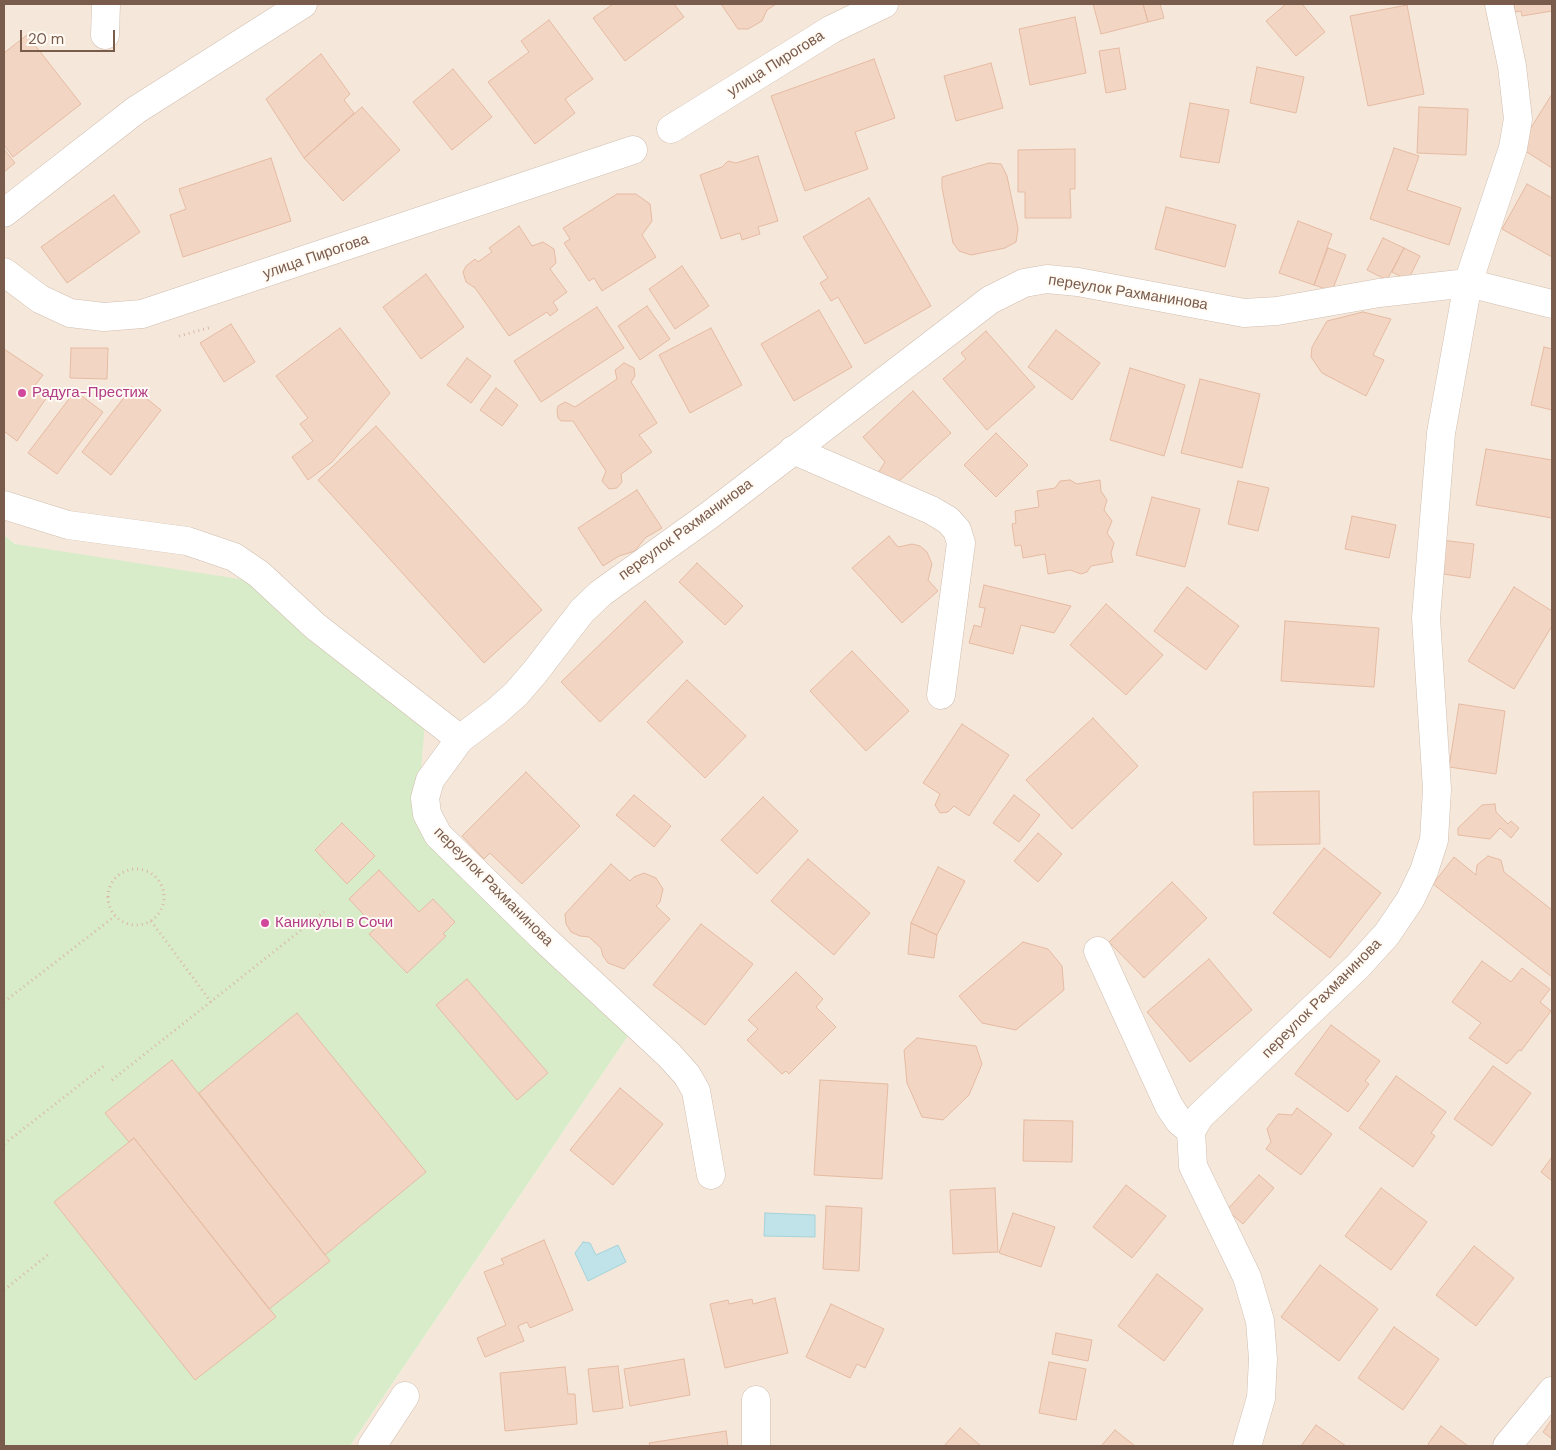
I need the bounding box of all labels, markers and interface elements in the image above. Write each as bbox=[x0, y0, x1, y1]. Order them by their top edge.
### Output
scale bar bbox=[22, 20, 118, 52]
street label: улица Пирогова bbox=[724, 27, 828, 101]
text: 20 m bbox=[28, 29, 64, 49]
street label: улица Пирогова bbox=[261, 230, 371, 284]
street label: переулок Рахманинова bbox=[1047, 271, 1209, 315]
place label: Радуга-Престиж bbox=[32, 384, 148, 402]
marker: Радуга-Престиж bbox=[16, 387, 28, 399]
street label: переулок Рахманинова bbox=[615, 475, 757, 585]
street label: переулок Рахманинова bbox=[430, 824, 556, 950]
place label: Каникулы в Сочи bbox=[275, 914, 393, 932]
marker: Каникулы в Сочи bbox=[259, 917, 271, 929]
street label: переулок Рахманинова bbox=[1259, 936, 1385, 1062]

